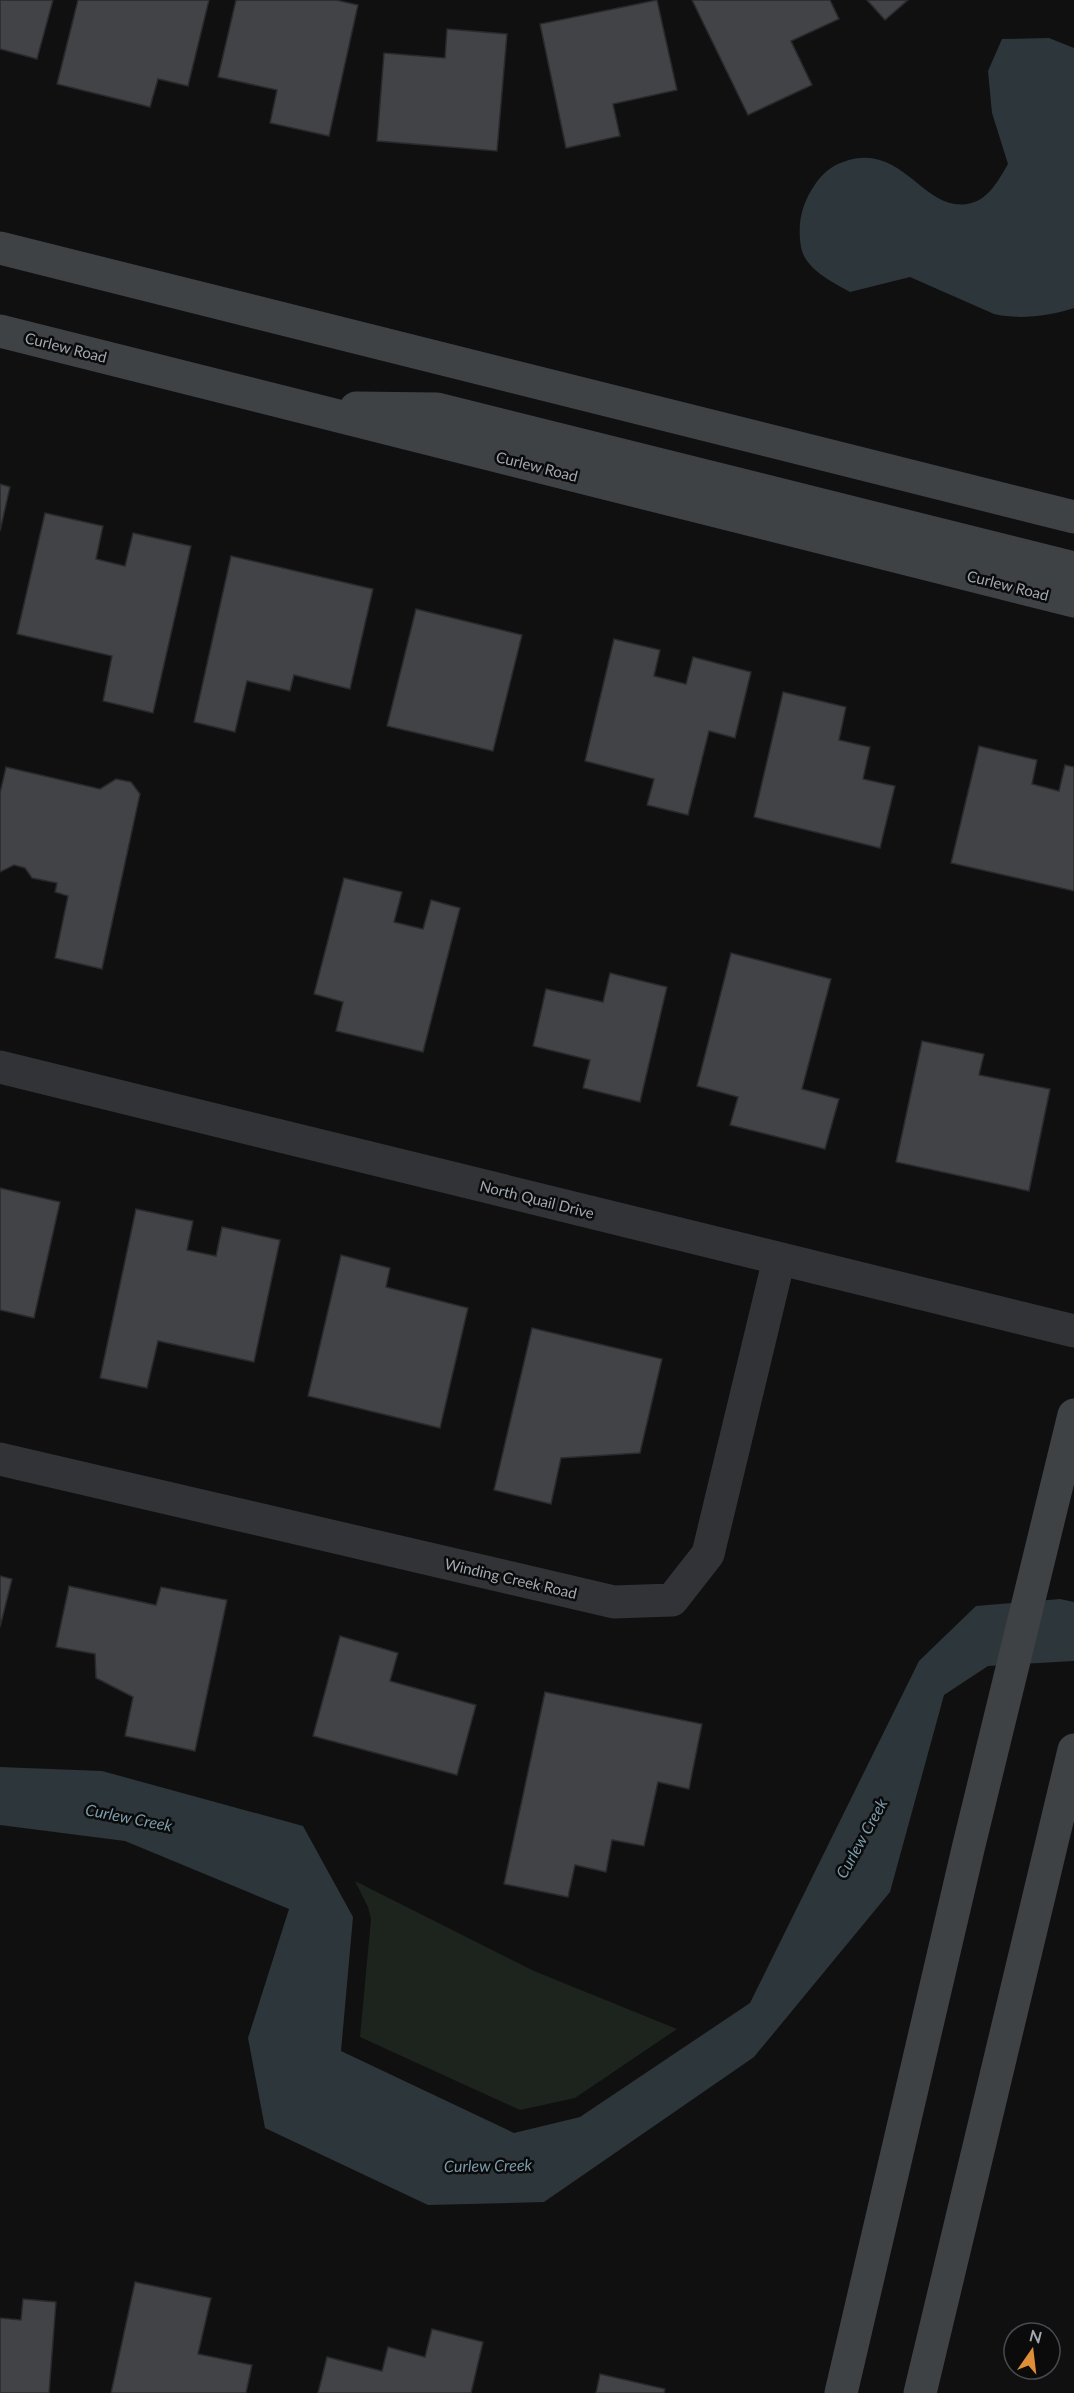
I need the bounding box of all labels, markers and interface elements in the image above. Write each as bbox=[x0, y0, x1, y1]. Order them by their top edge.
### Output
street label: Curlew Road bbox=[23, 328, 109, 366]
street label: Curlew Road bbox=[494, 447, 580, 485]
street label: Curlew Road bbox=[965, 566, 1051, 604]
street label: North Quail Drive bbox=[478, 1176, 596, 1222]
street label: Winding Creek Road bbox=[443, 1554, 579, 1602]
water label: Curlew Creek bbox=[831, 1795, 891, 1881]
water label: Curlew Creek bbox=[84, 1799, 174, 1835]
water label: Curlew Creek bbox=[444, 2155, 533, 2175]
north arrow bbox=[1002, 2321, 1062, 2381]
text: N bbox=[1027, 2325, 1044, 2347]

